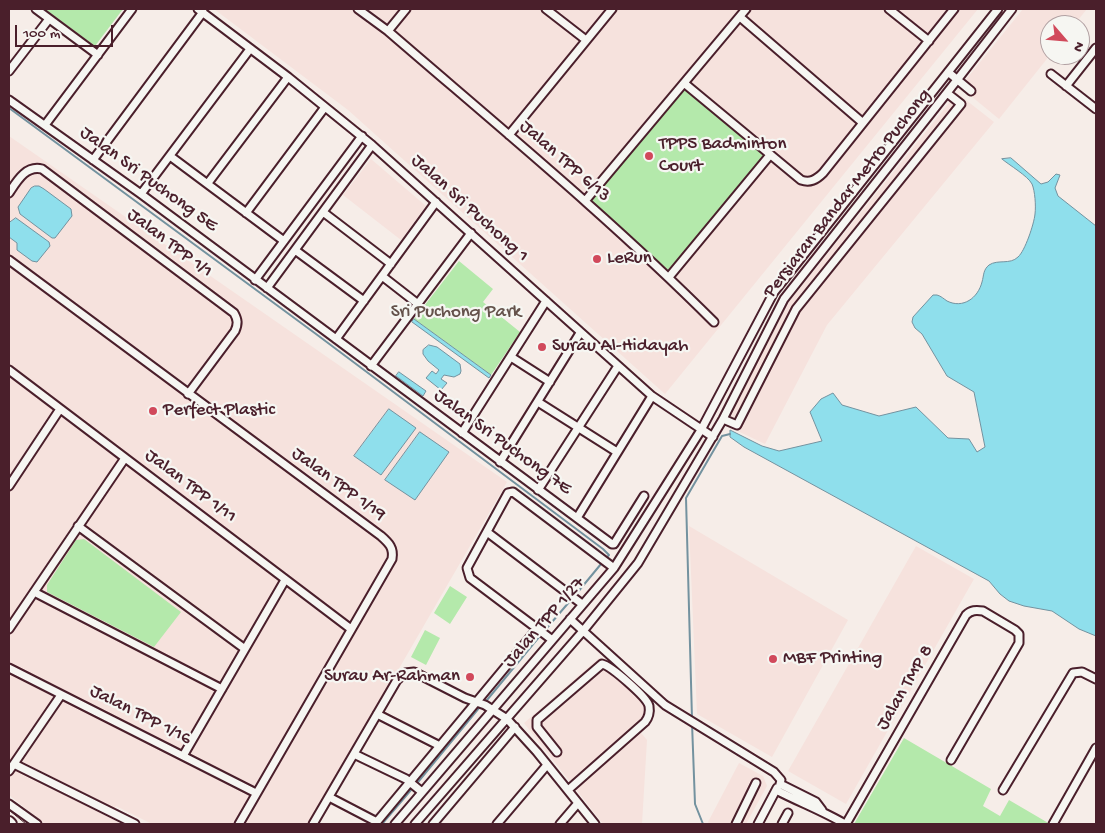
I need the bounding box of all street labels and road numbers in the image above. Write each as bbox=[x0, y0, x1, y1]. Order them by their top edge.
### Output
street label: Persiaran Bandar Metro Puchong bbox=[759, 85, 937, 303]
street label: Jalan TPP 6/13 bbox=[514, 116, 614, 208]
street label: Jalan Sri Puchong 5E bbox=[75, 122, 221, 238]
street label: Jalan Sri Puchong 1 bbox=[405, 150, 533, 268]
street label: Jalan TPP 1/1 bbox=[122, 204, 216, 284]
street label: Jalan Sri Puchong 7E bbox=[429, 385, 575, 501]
street label: Jalan TPP 1/19 bbox=[286, 443, 390, 527]
street label: Jalan TPP 1/11 bbox=[140, 445, 240, 529]
street label: Jalan TPP 1/27 bbox=[499, 573, 591, 673]
street label: Jalan TMP 8 bbox=[872, 641, 940, 735]
street label: Jalan TPP 1/16 bbox=[85, 681, 195, 751]

